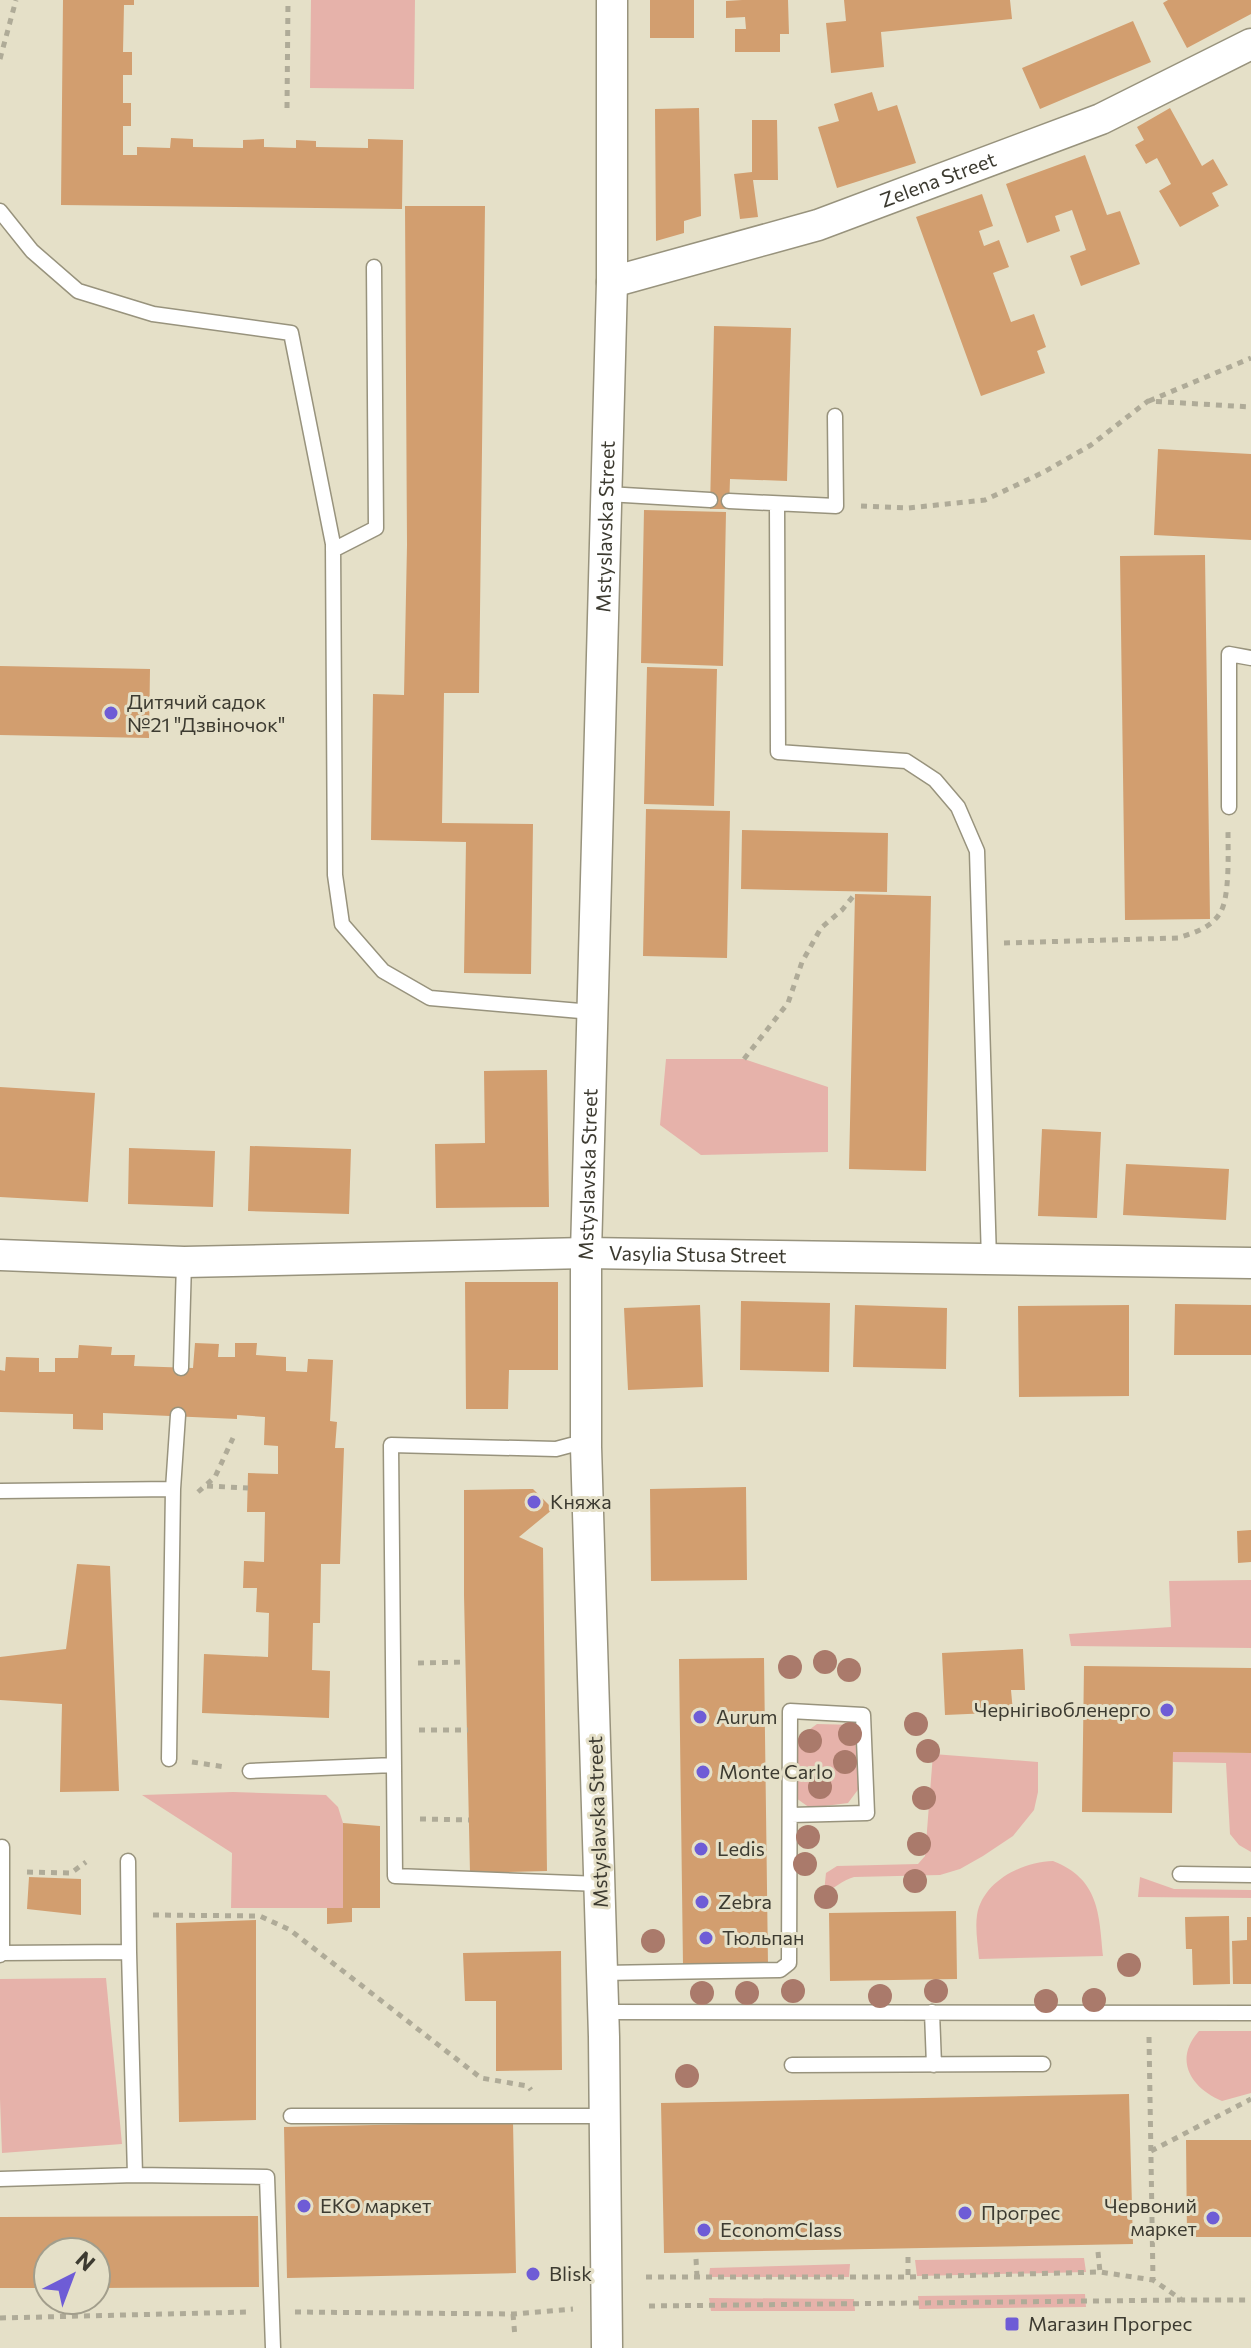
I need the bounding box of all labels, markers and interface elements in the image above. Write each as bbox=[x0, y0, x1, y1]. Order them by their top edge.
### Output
street label: Zelena Street bbox=[876, 146, 999, 212]
street label: Mstyslavska Street bbox=[590, 440, 619, 613]
place label: Дитячий садок №21 "Дзвіночок" bbox=[127, 689, 285, 736]
marker: Дитячий садок №21 "Дзвіночок" bbox=[102, 704, 120, 722]
street label: Mstyslavska Street bbox=[573, 1088, 601, 1261]
street label: Vasylia Stusa Street bbox=[609, 1240, 787, 1267]
place label: Княжа bbox=[550, 1489, 612, 1513]
marker: Княжа bbox=[525, 1493, 543, 1511]
place label: Чернігівобленерго bbox=[974, 1697, 1151, 1721]
marker: Чернігівобленерго bbox=[1158, 1701, 1176, 1719]
place label: Aurum bbox=[716, 1704, 777, 1728]
marker: Aurum bbox=[691, 1708, 709, 1726]
street label: Mstyslavska Street bbox=[582, 1736, 612, 1908]
place label: Monte Carlo bbox=[719, 1759, 833, 1783]
marker: Monte Carlo bbox=[694, 1763, 712, 1781]
place label: Ledis bbox=[717, 1836, 765, 1860]
marker: Ledis bbox=[692, 1840, 710, 1858]
place label: Zebra bbox=[718, 1889, 772, 1913]
marker: Zebra bbox=[693, 1893, 711, 1911]
place label: Тюльпан bbox=[722, 1925, 804, 1949]
marker: Тюльпан bbox=[697, 1929, 715, 1947]
place label: ЕКО маркет bbox=[320, 2193, 431, 2217]
place label: Червоний маркет bbox=[1104, 2193, 1197, 2240]
marker: ЕКО маркет bbox=[295, 2197, 313, 2215]
place label: Прогрес bbox=[981, 2200, 1060, 2224]
marker: Прогрес bbox=[956, 2204, 974, 2222]
marker: Червоний маркет bbox=[1204, 2209, 1222, 2227]
place label: EconomClass bbox=[720, 2217, 842, 2241]
marker: EconomClass bbox=[695, 2221, 713, 2239]
north arrow bbox=[32, 2236, 112, 2316]
text: N bbox=[71, 2245, 101, 2276]
place label: Blisk bbox=[549, 2261, 592, 2285]
marker: Blisk bbox=[524, 2265, 542, 2283]
place label: Магазин Прогрес bbox=[1028, 2311, 1192, 2335]
marker: Магазин Прогрес bbox=[1003, 2315, 1021, 2333]

